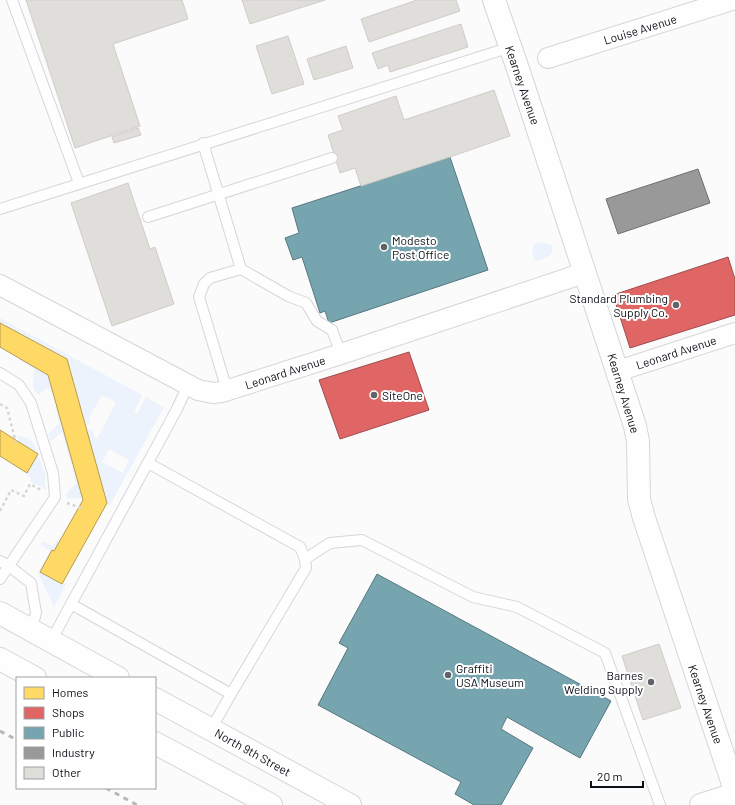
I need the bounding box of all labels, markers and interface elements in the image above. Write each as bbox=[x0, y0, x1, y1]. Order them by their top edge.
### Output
street label: Louise Avenue bbox=[602, 11, 678, 47]
street label: Kearney Avenue bbox=[503, 44, 543, 126]
place label: Modesto Post Office bbox=[392, 233, 449, 261]
marker: Modesto Post Office bbox=[379, 242, 389, 252]
place label: Standard Plumbing Supply Co. bbox=[569, 291, 668, 319]
marker: Standard Plumbing Supply Co. bbox=[671, 300, 681, 310]
street label: Leonard Avenue bbox=[634, 332, 718, 372]
street label: Kearney Avenue bbox=[605, 351, 643, 435]
street label: Leonard Avenue bbox=[243, 352, 327, 392]
place label: SiteOne bbox=[382, 388, 423, 402]
marker: SiteOne bbox=[369, 390, 379, 400]
place label: Graffiti USA Museum bbox=[456, 661, 524, 689]
street label: Kearney Avenue bbox=[686, 663, 726, 745]
place label: Barnes Welding Supply bbox=[564, 668, 643, 696]
marker: Graffiti USA Museum bbox=[443, 670, 453, 680]
legend bbox=[16, 677, 156, 789]
marker: Barnes Welding Supply bbox=[646, 677, 656, 687]
text: Homes bbox=[52, 685, 89, 699]
text: Shops bbox=[52, 705, 85, 719]
text: Public bbox=[52, 725, 84, 739]
street label: North 9th Street bbox=[213, 725, 293, 779]
text: Industry bbox=[52, 745, 95, 759]
scale bar bbox=[591, 763, 643, 789]
text: Other bbox=[52, 765, 82, 779]
text: 20 m bbox=[597, 769, 623, 783]

